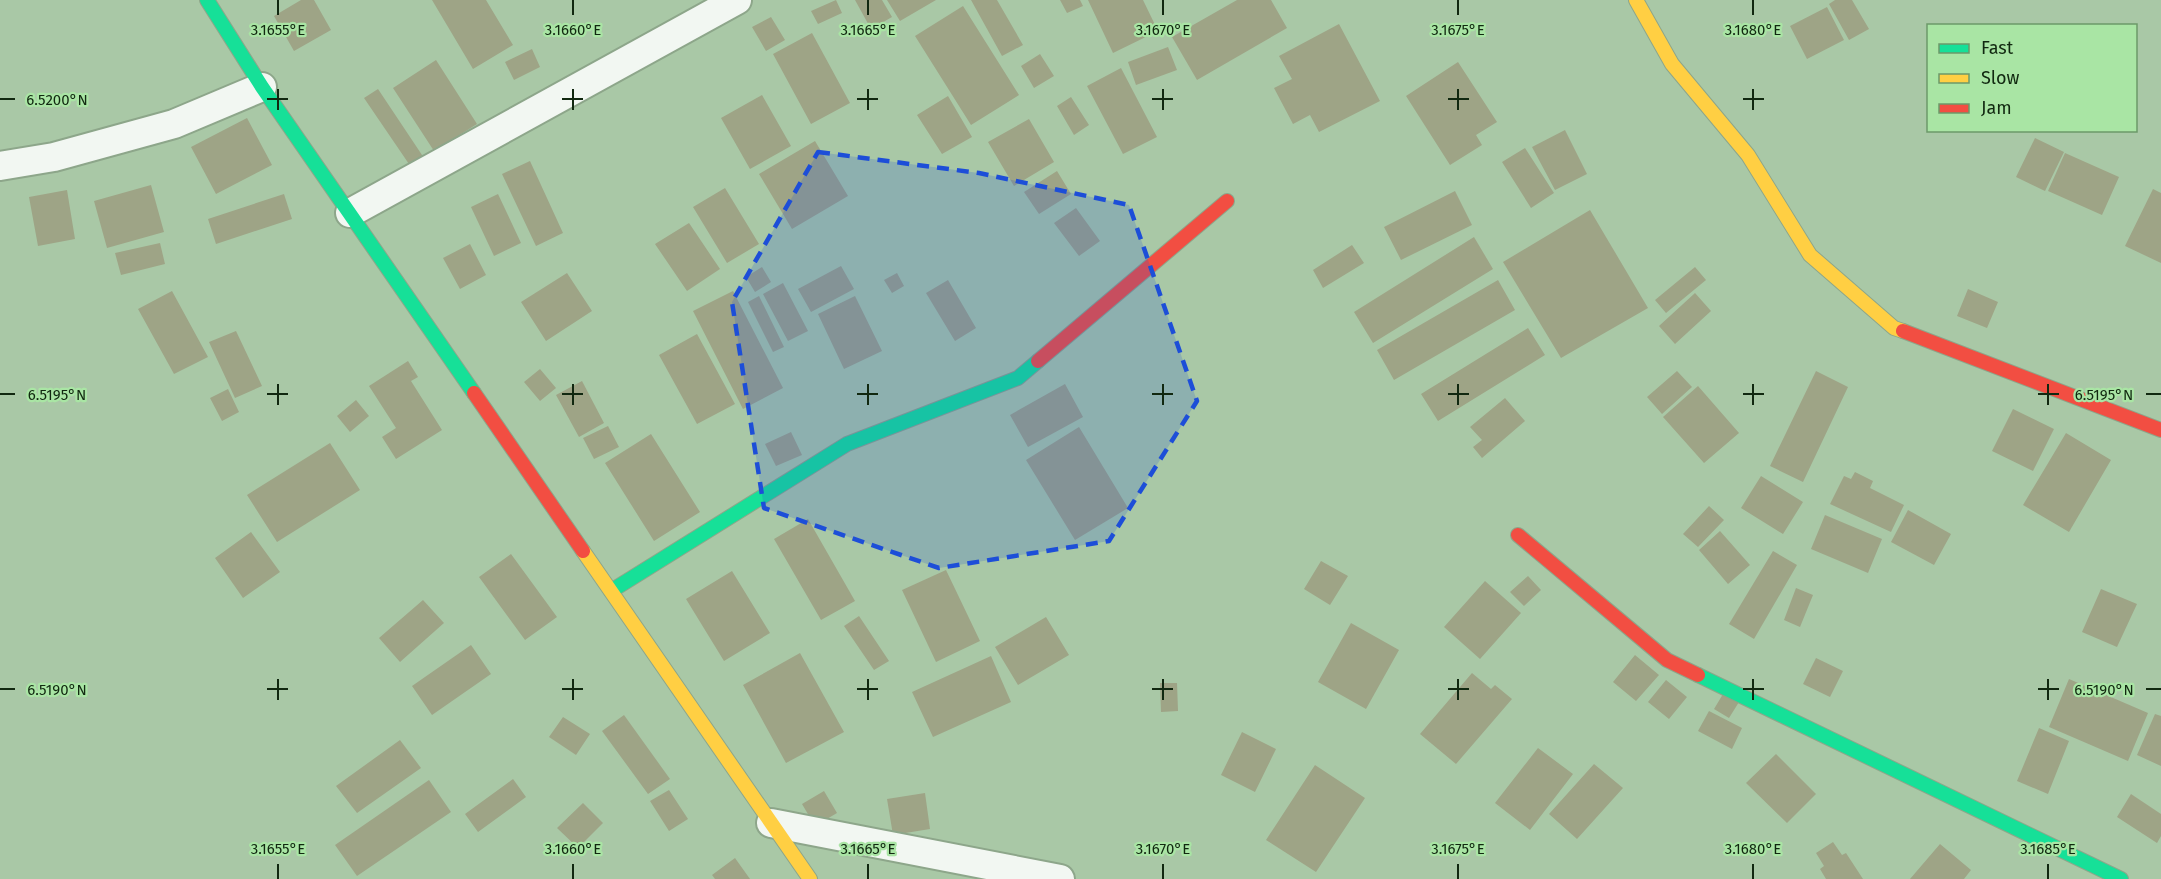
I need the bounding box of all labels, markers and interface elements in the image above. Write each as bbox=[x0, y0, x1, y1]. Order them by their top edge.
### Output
text: 3.1655°E bbox=[251, 21, 305, 39]
text: 3.1660°E bbox=[545, 21, 601, 39]
text: 3.1665°E bbox=[840, 21, 896, 39]
text: 3.1670°E bbox=[1136, 21, 1190, 39]
text: 3.1675°E bbox=[1431, 21, 1485, 39]
text: 3.1680°E bbox=[1725, 21, 1781, 39]
legend bbox=[1927, 24, 2137, 132]
text: Fast bbox=[1981, 37, 2014, 59]
text: Slow bbox=[1981, 67, 2020, 89]
text: 6.5200°N bbox=[26, 91, 88, 109]
text: Jam bbox=[1981, 97, 2012, 119]
text: 6.5195°N bbox=[28, 386, 86, 404]
text: 6.5195°N bbox=[2075, 386, 2133, 404]
text: 6.5190°N bbox=[27, 681, 87, 699]
text: 6.5190°N bbox=[2074, 681, 2134, 699]
text: 3.1655°E bbox=[251, 840, 305, 858]
text: 3.1660°E bbox=[545, 840, 601, 858]
text: 3.1665°E bbox=[840, 840, 896, 858]
text: 3.1670°E bbox=[1136, 840, 1190, 858]
text: 3.1675°E bbox=[1431, 840, 1485, 858]
text: 3.1680°E bbox=[1725, 840, 1781, 858]
text: 3.1685°E bbox=[2020, 840, 2076, 858]

